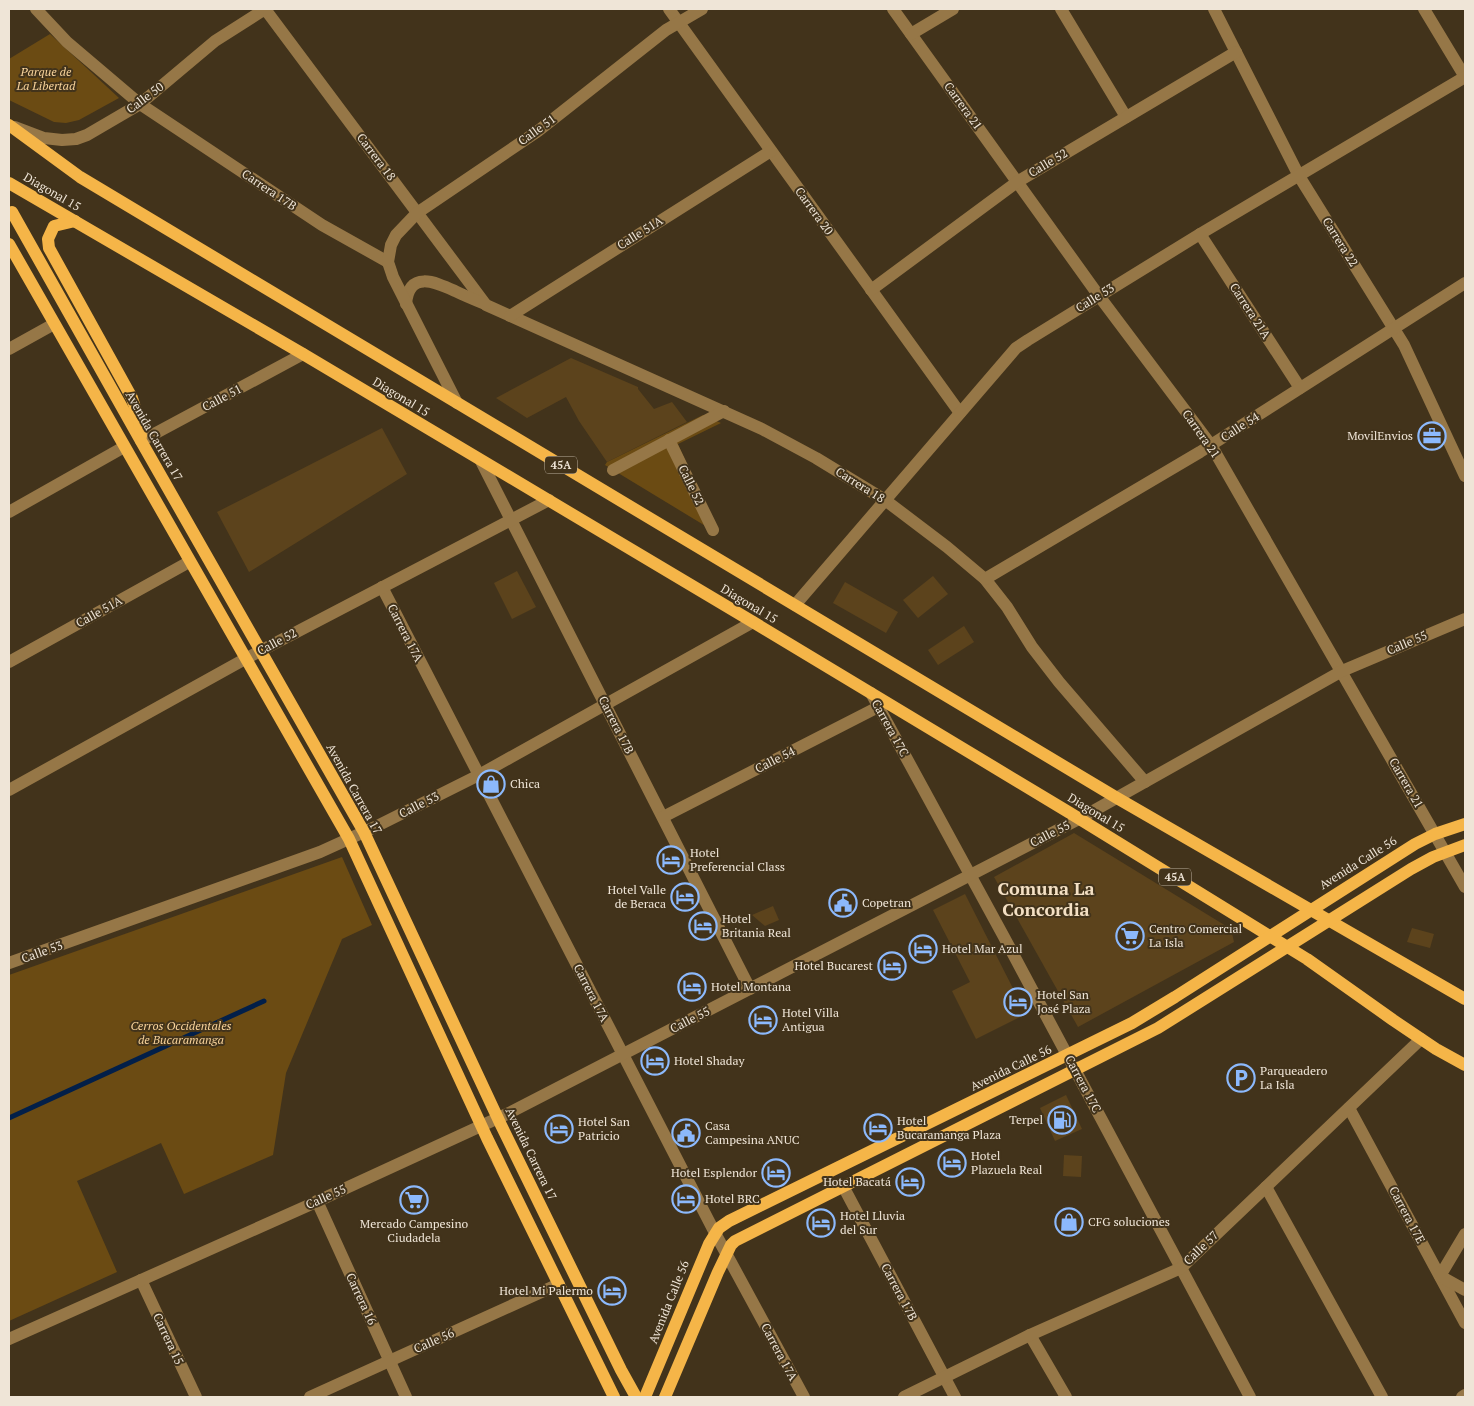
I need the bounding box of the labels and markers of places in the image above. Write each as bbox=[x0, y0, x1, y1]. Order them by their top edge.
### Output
office icon: MovilEnvios bbox=[1417, 421, 1447, 451]
place label: MovilEnvios bbox=[1347, 428, 1413, 443]
shop icon: Chica bbox=[476, 769, 506, 799]
place label: Chica bbox=[510, 776, 540, 791]
hotel icon: Hotel Preferencial Class bbox=[656, 845, 686, 875]
place label: Hotel Preferencial Class bbox=[690, 845, 785, 874]
place label: Hotel Valle de Beraca bbox=[608, 882, 666, 911]
hotel icon: Hotel Valle de Beraca bbox=[670, 882, 700, 912]
public building icon: Copetran bbox=[828, 888, 858, 918]
place label: Copetran bbox=[862, 895, 911, 910]
hotel icon: Hotel Britania Real bbox=[688, 911, 718, 941]
place label: Hotel Britania Real bbox=[722, 911, 791, 940]
supermarket icon: Centro Comercial La Isla bbox=[1115, 921, 1145, 951]
place label: Centro Comercial La Isla bbox=[1149, 921, 1243, 950]
hotel icon: Hotel Mar Azul bbox=[908, 934, 938, 964]
place label: Hotel Mar Azul bbox=[942, 941, 1023, 956]
hotel icon: Hotel Bucarest bbox=[877, 951, 907, 981]
place label: Hotel Bucarest bbox=[795, 958, 874, 973]
hotel icon: Hotel Montana bbox=[677, 972, 707, 1002]
place label: Hotel Montana bbox=[711, 979, 791, 994]
hotel icon: Hotel San José Plaza bbox=[1003, 987, 1033, 1017]
place label: Hotel San José Plaza bbox=[1037, 987, 1091, 1016]
hotel icon: Hotel Villa Antigua bbox=[748, 1005, 778, 1035]
place label: Hotel Villa Antigua bbox=[782, 1005, 839, 1034]
hotel icon: Hotel Shaday bbox=[640, 1046, 670, 1076]
place label: Hotel Shaday bbox=[674, 1053, 746, 1068]
parking icon: Parqueadero La Isla bbox=[1226, 1063, 1256, 1093]
place label: Parqueadero La Isla bbox=[1260, 1063, 1328, 1092]
fuel station icon: Terpel bbox=[1047, 1105, 1077, 1135]
place label: Terpel bbox=[1009, 1112, 1043, 1127]
hotel icon: Hotel Bucaramanga Plaza bbox=[863, 1113, 893, 1143]
place label: Hotel Bucaramanga Plaza bbox=[897, 1113, 1001, 1142]
hotel icon: Hotel San Patricio bbox=[544, 1114, 574, 1144]
place label: Hotel San Patricio bbox=[578, 1114, 630, 1143]
public building icon: Casa Campesina ANUC bbox=[671, 1118, 701, 1148]
place label: Casa Campesina ANUC bbox=[705, 1118, 800, 1147]
hotel icon: Hotel Plazuela Real bbox=[937, 1148, 967, 1178]
place label: Hotel Plazuela Real bbox=[971, 1148, 1043, 1177]
hotel icon: Hotel Esplendor bbox=[761, 1158, 791, 1188]
place label: Hotel Esplendor bbox=[671, 1165, 757, 1180]
hotel icon: Hotel Bacatá bbox=[895, 1167, 925, 1197]
place label: Hotel Bacatá bbox=[823, 1174, 891, 1189]
hotel icon: Hotel BRC bbox=[671, 1184, 701, 1214]
supermarket icon: Mercado Campesino Ciudadela bbox=[399, 1185, 429, 1215]
place label: Hotel BRC bbox=[705, 1191, 760, 1206]
shop icon: CFG soluciones bbox=[1054, 1207, 1084, 1237]
hotel icon: Hotel Lluvia del Sur bbox=[806, 1208, 836, 1238]
place label: Hotel Lluvia del Sur bbox=[840, 1208, 905, 1237]
place label: CFG soluciones bbox=[1088, 1214, 1170, 1229]
place label: Mercado Campesino Ciudadela bbox=[360, 1216, 469, 1245]
hotel icon: Hotel Mi Palermo bbox=[597, 1276, 627, 1306]
place label: Hotel Mi Palermo bbox=[499, 1283, 593, 1298]

